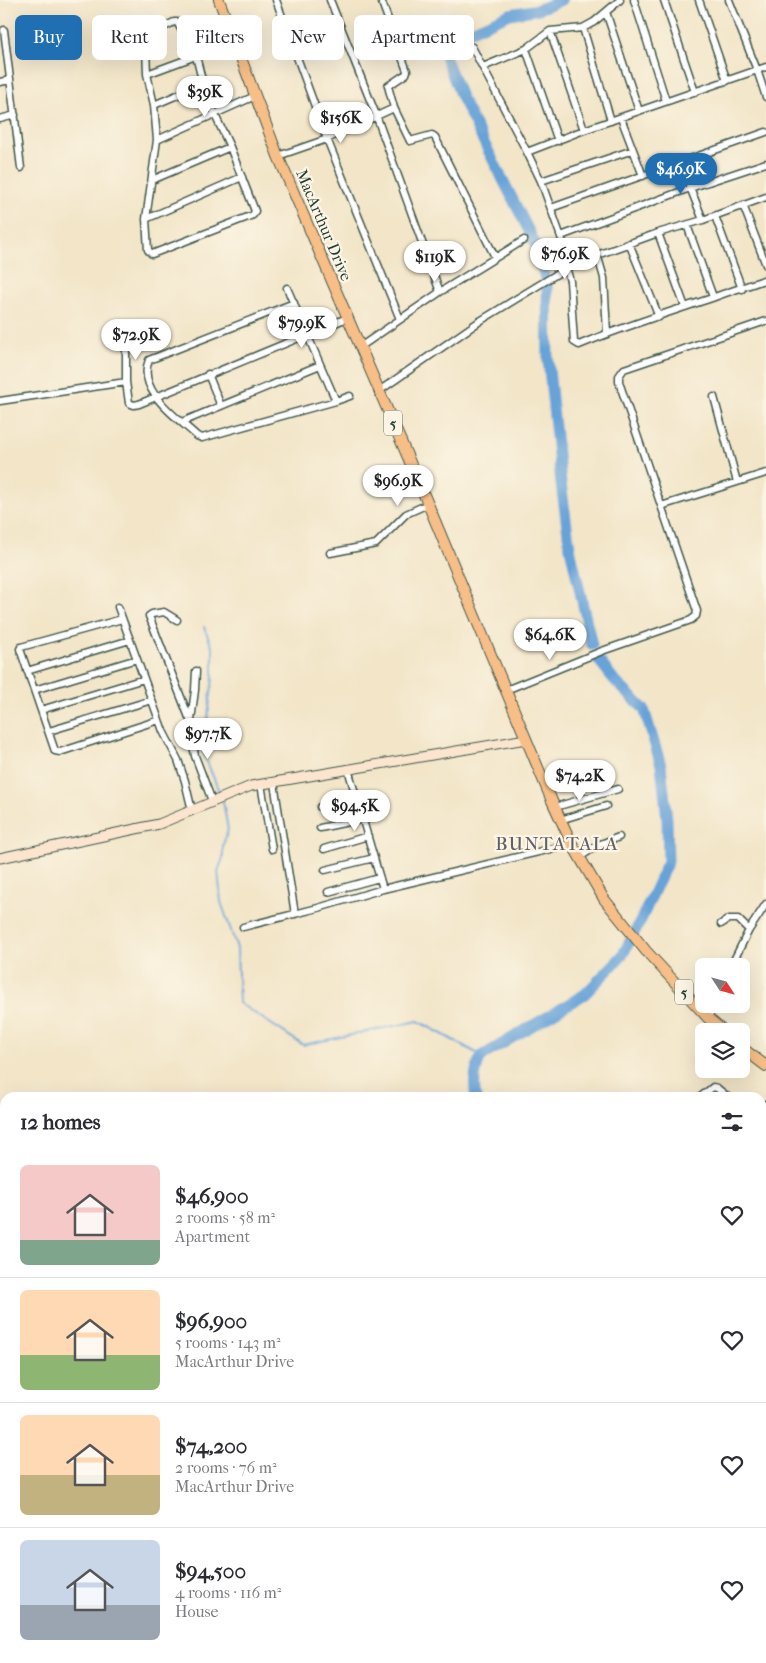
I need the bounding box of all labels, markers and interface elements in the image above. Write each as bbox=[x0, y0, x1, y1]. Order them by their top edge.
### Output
chip: Buy bbox=[15, 15, 82, 60]
chip: Rent bbox=[92, 15, 167, 60]
chip: Filters bbox=[177, 15, 262, 60]
chip: New bbox=[272, 15, 344, 60]
chip: Apartment bbox=[354, 15, 474, 60]
pin: $39K bbox=[175, 76, 235, 118]
text: $39K bbox=[187, 82, 223, 101]
pin: $156K bbox=[306, 102, 376, 144]
text: $156K bbox=[320, 108, 362, 127]
pin: $46.9K bbox=[640, 152, 722, 195]
text: $46.9K bbox=[656, 159, 706, 178]
street label: MacArthur Drive bbox=[292, 166, 356, 284]
pin: $76.9K bbox=[524, 238, 606, 280]
pin: $119K bbox=[400, 240, 470, 283]
text: $76.9K bbox=[541, 244, 589, 263]
text: $119K bbox=[415, 247, 455, 266]
pin: $79.9K bbox=[261, 306, 343, 349]
text: $79.9K bbox=[278, 313, 326, 332]
pin: $72.9K bbox=[95, 318, 177, 361]
text: $72.9K bbox=[112, 325, 160, 344]
road number: 5 bbox=[384, 410, 402, 436]
pin: $96.9K bbox=[357, 464, 439, 507]
text: $96.9K bbox=[374, 471, 422, 490]
pin: $64.6K bbox=[509, 618, 591, 661]
text: $64.6K bbox=[525, 625, 575, 644]
pin: $97.7K bbox=[167, 718, 249, 760]
text: $97.7K bbox=[185, 724, 231, 743]
pin: $74.2K bbox=[539, 760, 621, 802]
text: $74.2K bbox=[556, 766, 604, 785]
pin: $94.5K bbox=[314, 790, 396, 832]
text: $94.5K bbox=[331, 796, 379, 815]
district label: BUNTATALA bbox=[495, 833, 619, 855]
north arrow bbox=[695, 958, 750, 1012]
map controls bbox=[695, 958, 750, 1078]
road number: 5 bbox=[675, 980, 693, 1004]
button: layers bbox=[695, 1023, 750, 1078]
icon: filters bbox=[718, 1108, 746, 1136]
text: 12 homes bbox=[20, 1110, 101, 1134]
text: $46,900 bbox=[175, 1184, 248, 1208]
icon: home bbox=[60, 1185, 120, 1245]
icon: heart bbox=[718, 1201, 746, 1229]
text: 2 rooms · 58 m² bbox=[175, 1208, 275, 1227]
text: Apartment bbox=[175, 1227, 250, 1246]
text: $96,900 bbox=[175, 1309, 247, 1333]
icon: home bbox=[60, 1310, 120, 1370]
icon: heart bbox=[718, 1326, 746, 1354]
text: 5 rooms · 143 m² bbox=[175, 1333, 280, 1352]
text: MacArthur Drive bbox=[175, 1352, 294, 1371]
text: $74,200 bbox=[175, 1434, 247, 1458]
icon: home bbox=[60, 1435, 120, 1495]
icon: heart bbox=[718, 1451, 746, 1479]
text: 2 rooms · 76 m² bbox=[175, 1458, 276, 1477]
text: MacArthur Drive bbox=[175, 1477, 294, 1496]
text: $94,500 bbox=[175, 1559, 246, 1583]
icon: home bbox=[60, 1560, 120, 1620]
icon: heart bbox=[718, 1576, 746, 1604]
text: 4 rooms · 116 m² bbox=[175, 1583, 281, 1602]
text: House bbox=[175, 1602, 218, 1621]

